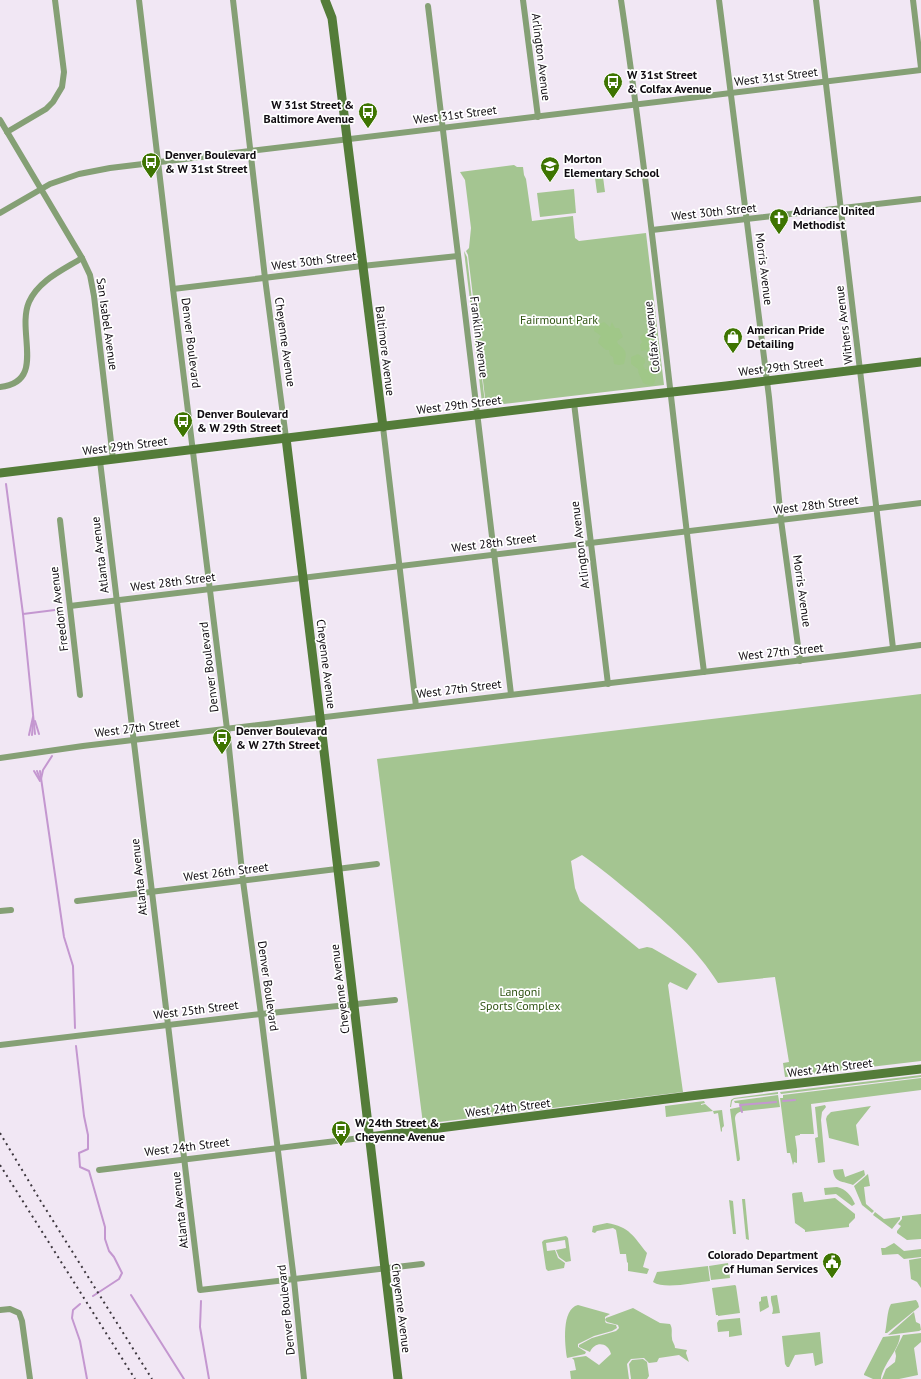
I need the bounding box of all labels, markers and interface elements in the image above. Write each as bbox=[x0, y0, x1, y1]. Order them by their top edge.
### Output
street label: Arlington Avenue bbox=[529, 12, 554, 102]
street label: West 31st Street bbox=[733, 64, 818, 89]
place label: W 31st Street & Colfax Avenue bbox=[627, 67, 712, 96]
bus stop icon: W 31st Street & Colfax Avenue bbox=[602, 71, 624, 99]
place label: W 31st Street & Baltimore Avenue bbox=[264, 97, 354, 126]
bus stop icon: W 31st Street & Baltimore Avenue bbox=[357, 101, 379, 129]
street label: West 31st Street bbox=[412, 102, 497, 127]
place label: Denver Boulevard & W 31st Street bbox=[165, 147, 256, 176]
bus stop icon: Denver Boulevard & W 31st Street bbox=[140, 151, 162, 179]
place label: Morton Elementary School bbox=[564, 151, 660, 180]
school or university icon: Morton Elementary School bbox=[539, 155, 561, 183]
street label: West 30th Street bbox=[671, 200, 757, 223]
place label: Adriance United Methodist bbox=[793, 203, 875, 232]
church icon: Adriance United Methodist bbox=[768, 207, 790, 235]
street label: Morris Avenue bbox=[753, 232, 776, 306]
street label: West 30th Street bbox=[271, 248, 357, 273]
street label: San Isabel Avenue bbox=[94, 277, 121, 371]
street label: Withers Avenue bbox=[831, 285, 856, 365]
street label: Franklin Avenue bbox=[467, 295, 492, 379]
street label: Cheyenne Avenue bbox=[272, 296, 299, 388]
street label: Denver Boulevard bbox=[179, 297, 204, 389]
street label: Colfax Avenue bbox=[640, 300, 663, 374]
street label: Baltimore Avenue bbox=[373, 305, 398, 397]
park label: Fairmount Park bbox=[520, 312, 598, 327]
place label: American Pride Detailing bbox=[747, 322, 825, 351]
shop icon: American Pride Detailing bbox=[722, 326, 744, 354]
street label: West 29th Street bbox=[738, 354, 824, 379]
street label: West 29th Street bbox=[416, 392, 502, 417]
place label: Denver Boulevard & W 29th Street bbox=[197, 406, 288, 435]
bus stop icon: Denver Boulevard & W 29th Street bbox=[172, 410, 194, 438]
street label: West 29th Street bbox=[82, 433, 168, 458]
street label: West 28th Street bbox=[773, 492, 859, 517]
street label: Arlington Avenue bbox=[567, 500, 592, 590]
street label: Atlanta Avenue bbox=[87, 516, 112, 594]
street label: West 28th Street bbox=[451, 530, 537, 555]
street label: Morris Avenue bbox=[790, 554, 815, 628]
street label: Freedom Avenue bbox=[46, 566, 71, 652]
street label: West 28th Street bbox=[130, 569, 216, 594]
street label: Cheyenne Avenue bbox=[314, 618, 339, 710]
street label: Denver Boulevard bbox=[196, 621, 221, 713]
street label: West 27th Street bbox=[738, 640, 824, 663]
street label: West 27th Street bbox=[416, 676, 502, 701]
street label: West 27th Street bbox=[94, 715, 180, 740]
place label: Denver Boulevard & W 27th Street bbox=[236, 723, 327, 752]
bus stop icon: Denver Boulevard & W 27th Street bbox=[211, 727, 233, 755]
street label: Atlanta Avenue bbox=[127, 838, 150, 916]
street label: West 26th Street bbox=[183, 859, 269, 884]
street label: Denver Boulevard bbox=[255, 940, 282, 1032]
street label: Cheyenne Avenue bbox=[327, 943, 352, 1035]
park label: Langoni Sports Complex bbox=[480, 984, 560, 1013]
street label: West 25th Street bbox=[153, 997, 239, 1022]
street label: West 24th Street bbox=[787, 1055, 873, 1080]
street label: West 24th Street bbox=[465, 1095, 551, 1120]
place label: W 24th Street & Cheyenne Avenue bbox=[355, 1115, 445, 1144]
bus stop icon: W 24th Street & Cheyenne Avenue bbox=[330, 1119, 352, 1147]
street label: West 24th Street bbox=[144, 1134, 230, 1159]
street label: Atlanta Avenue bbox=[168, 1171, 191, 1249]
place label: Colorado Department of Human Services bbox=[708, 1247, 819, 1276]
public building icon: Colorado Department of Human Services bbox=[821, 1251, 843, 1279]
street label: Cheyenne Avenue bbox=[389, 1262, 414, 1354]
street label: Denver Boulevard bbox=[273, 1264, 298, 1356]

